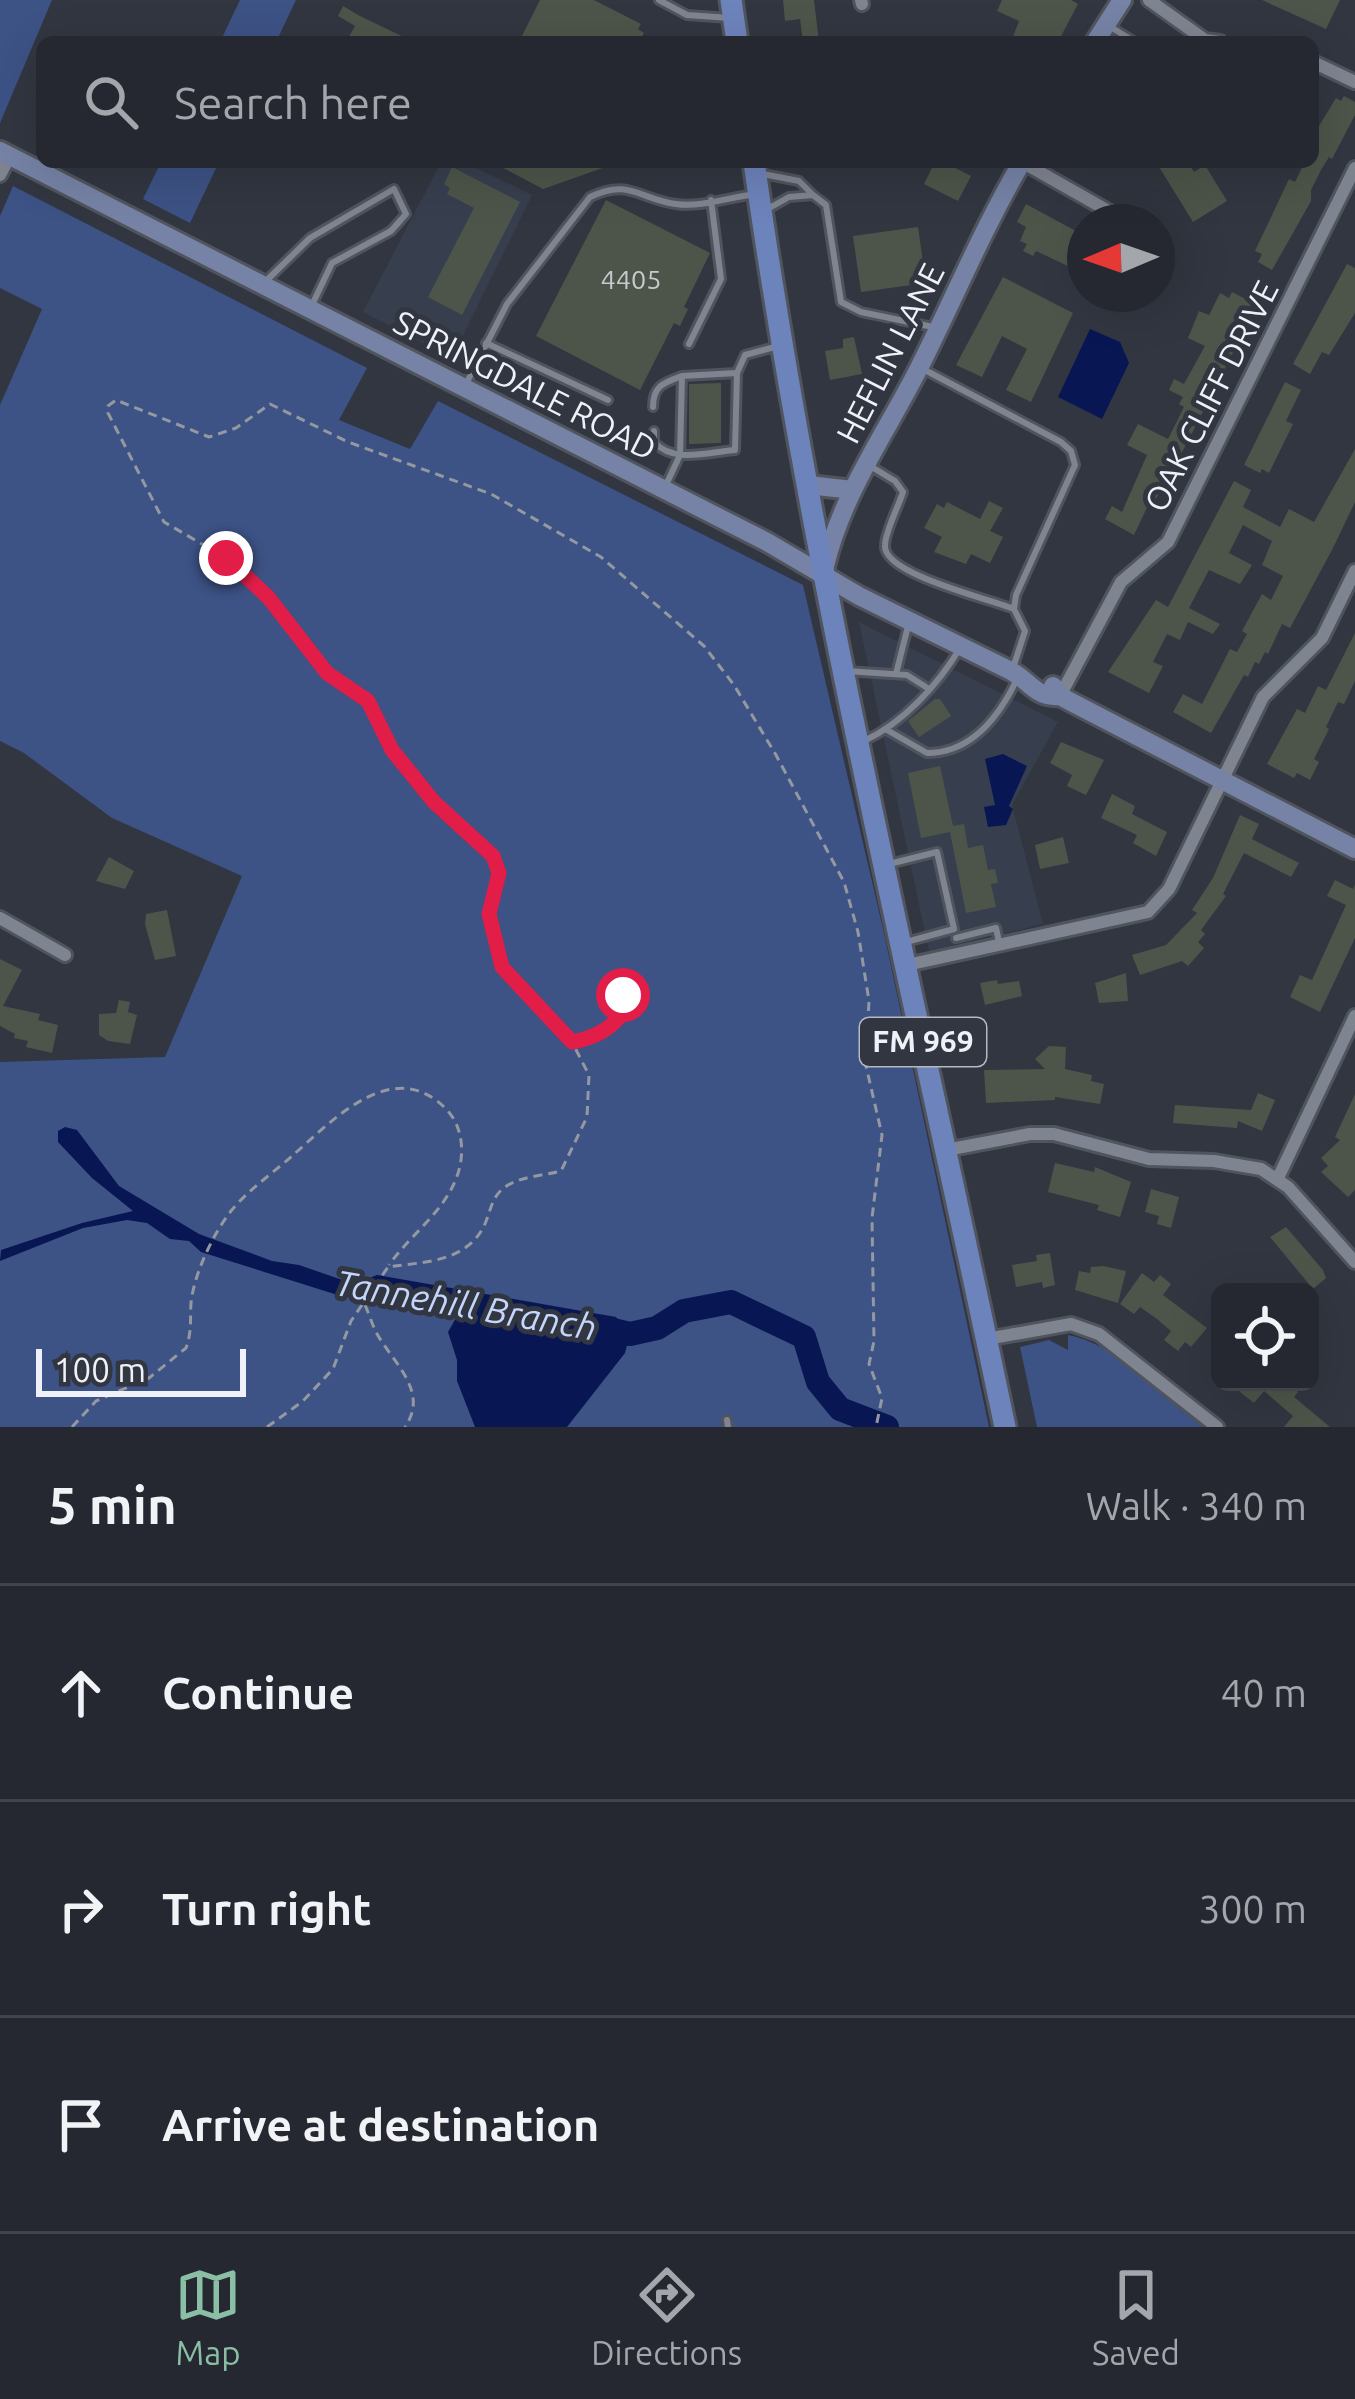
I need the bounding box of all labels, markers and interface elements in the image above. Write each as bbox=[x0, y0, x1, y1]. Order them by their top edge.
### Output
search box bbox=[36, 36, 1319, 168]
icon: search bbox=[78, 69, 144, 135]
text: Search here bbox=[174, 77, 412, 128]
north arrow bbox=[1067, 204, 1175, 312]
street label: HEFLIN LANE bbox=[828, 257, 951, 449]
house number: 4405 bbox=[601, 264, 661, 294]
street label: OAK CLIFF DRIVE bbox=[1136, 274, 1285, 517]
street label: SPRINGDALE ROAD bbox=[388, 302, 663, 467]
route end bbox=[199, 531, 253, 585]
route start bbox=[596, 968, 650, 1022]
road number: FM 969 bbox=[860, 1018, 986, 1066]
water label: Tannehill Branch bbox=[332, 1261, 600, 1348]
map controls bbox=[1211, 1283, 1319, 1391]
button: locate bbox=[1211, 1283, 1319, 1391]
scale bar bbox=[36, 1343, 246, 1396]
text: 100 m bbox=[54, 1351, 146, 1388]
text: 5 min bbox=[48, 1476, 177, 1534]
text: Walk · 340 m bbox=[1086, 1484, 1307, 1527]
icon: ahead bbox=[48, 1660, 114, 1726]
text: Continue bbox=[162, 1667, 354, 1718]
text: 40 m bbox=[1220, 1671, 1307, 1714]
icon: right bbox=[48, 1876, 114, 1942]
text: Turn right bbox=[162, 1883, 371, 1934]
text: 300 m bbox=[1198, 1887, 1307, 1930]
icon: arrive bbox=[48, 2092, 114, 2158]
text: Arrive at destination bbox=[162, 2099, 599, 2150]
tab: Map bbox=[175, 2262, 241, 2371]
tab: Directions bbox=[591, 2262, 742, 2371]
tab: Saved bbox=[1092, 2262, 1180, 2371]

